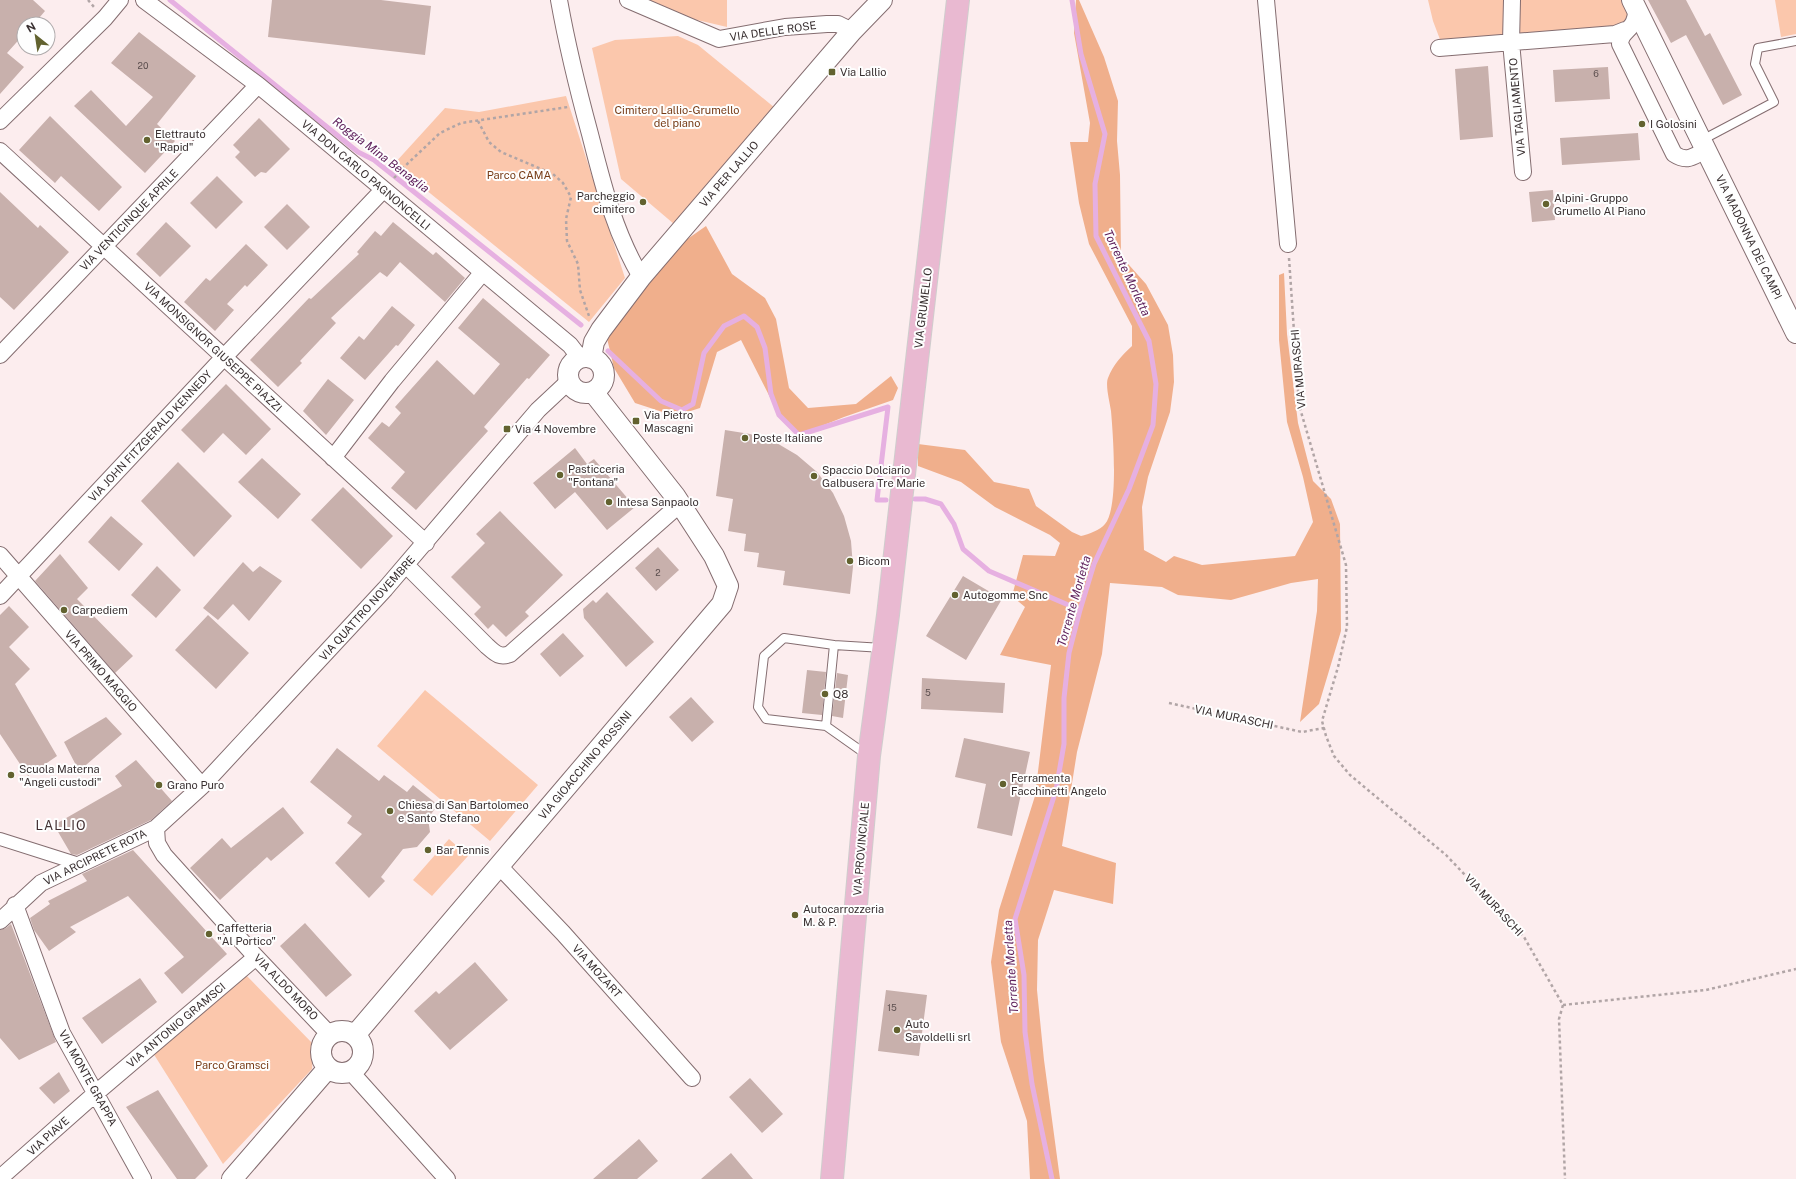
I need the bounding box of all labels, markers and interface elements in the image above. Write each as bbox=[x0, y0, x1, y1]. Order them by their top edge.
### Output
north arrow bbox=[16, 16, 56, 56]
street label: VIA DELLE ROSE bbox=[729, 19, 817, 43]
text: N bbox=[24, 20, 38, 35]
street label: VIA TAGLIAMENTO bbox=[1507, 57, 1527, 157]
house number: 20 bbox=[138, 60, 149, 71]
place label: Via Lallio bbox=[840, 66, 887, 78]
marker: Via Lallio bbox=[827, 67, 837, 77]
house number: 6 bbox=[1593, 68, 1599, 79]
park label: Cimitero Lallio-Grumello del piano bbox=[615, 104, 739, 129]
water label: Roggia Mina Benaglia bbox=[330, 114, 432, 196]
street label: VIA DON CARLO PAGNONCELLI bbox=[299, 118, 433, 232]
place label: I Golosini bbox=[1650, 118, 1697, 130]
marker: I Golosini bbox=[1637, 119, 1647, 129]
place label: Elettrauto "Rapid" bbox=[155, 128, 206, 153]
marker: Elettrauto "Rapid" bbox=[142, 135, 152, 145]
street label: VIA PER LALLIO bbox=[697, 139, 761, 209]
street label: VIA VENTICINQUE APRILE bbox=[78, 167, 181, 273]
park label: Parco CAMA bbox=[487, 169, 552, 181]
street label: VIA MADONNA DEI CAMPI bbox=[1714, 173, 1784, 301]
place label: Parcheggio cimitero bbox=[577, 190, 635, 215]
place label: Alpini - Gruppo Grumello Al Piano bbox=[1554, 192, 1646, 217]
marker: Parcheggio cimitero bbox=[638, 197, 648, 207]
marker: Alpini - Gruppo Grumello Al Piano bbox=[1541, 199, 1551, 209]
water label: Torrente Morletta bbox=[1101, 228, 1153, 318]
street label: VIA GRUMELLO bbox=[912, 267, 934, 349]
street label: VIA MONSIGNOR GIUSEPPE PIAZZI bbox=[142, 280, 284, 414]
street label: VIA MURASCHI bbox=[1289, 329, 1307, 409]
street label: VIA JOHN FITZGERALD KENNEDY bbox=[86, 368, 214, 504]
place label: Via Pietro Mascagni bbox=[644, 409, 693, 434]
marker: Via Pietro Mascagni bbox=[631, 416, 641, 426]
place label: Via 4 Novembre bbox=[515, 423, 596, 435]
marker: Via 4 Novembre bbox=[502, 424, 512, 434]
place label: Poste Italiane bbox=[753, 432, 823, 444]
marker: Poste Italiane bbox=[740, 433, 750, 443]
place label: Pasticceria "Fontana" bbox=[568, 463, 625, 488]
place label: Spaccio Dolciario Galbusera Tre Marie bbox=[822, 464, 925, 489]
marker: Pasticceria "Fontana" bbox=[555, 470, 565, 480]
marker: Spaccio Dolciario Galbusera Tre Marie bbox=[809, 471, 819, 481]
place label: Intesa Sanpaolo bbox=[617, 496, 699, 508]
marker: Intesa Sanpaolo bbox=[604, 497, 614, 507]
street label: VIA QUATTRO NOVEMBRE bbox=[317, 553, 417, 663]
water label: Torrente Morletta bbox=[1054, 554, 1094, 648]
place label: Bicom bbox=[858, 555, 890, 567]
marker: Bicom bbox=[845, 556, 855, 566]
house number: 2 bbox=[655, 567, 661, 578]
place label: Autogomme Snc bbox=[963, 589, 1048, 601]
marker: Autogomme Snc bbox=[950, 590, 960, 600]
place label: Carpediem bbox=[72, 604, 128, 616]
marker: Carpediem bbox=[59, 605, 69, 615]
street label: VIA PRIMO MAGGIO bbox=[63, 628, 139, 714]
house number: 5 bbox=[925, 687, 931, 698]
place label: Q8 bbox=[833, 688, 848, 700]
marker: Q8 bbox=[820, 689, 830, 699]
street label: VIA MURASCHI bbox=[1194, 703, 1274, 731]
street label: VIA GIOACCHINO ROSSINI bbox=[536, 708, 634, 822]
place label: Scuola Materna "Angeli custodi" bbox=[19, 763, 101, 788]
marker: Scuola Materna "Angeli custodi" bbox=[6, 770, 16, 780]
place label: Ferramenta Facchinetti Angelo bbox=[1011, 772, 1107, 797]
place label: Grano Puro bbox=[167, 779, 224, 791]
marker: Ferramenta Facchinetti Angelo bbox=[998, 779, 1008, 789]
marker: Grano Puro bbox=[154, 780, 164, 790]
place label: Chiesa di San Bartolomeo e Santo Stefano bbox=[398, 799, 529, 824]
street label: VIA PROVINCIALE bbox=[851, 802, 871, 896]
marker: Chiesa di San Bartolomeo e Santo Stefano bbox=[385, 806, 395, 816]
district label: LALLIO bbox=[35, 818, 87, 833]
street label: VIA ARCIPRETE ROTA bbox=[42, 827, 149, 887]
place label: Bar Tennis bbox=[436, 844, 490, 856]
marker: Bar Tennis bbox=[423, 845, 433, 855]
street label: VIA MURASCHI bbox=[1462, 872, 1526, 938]
place label: Autocarrozzeria M. & P. bbox=[803, 903, 884, 928]
marker: Autocarrozzeria M. & P. bbox=[790, 910, 800, 920]
water label: Torrente Morletta bbox=[1001, 920, 1021, 1014]
place label: Caffetteria "Al Portico" bbox=[217, 922, 276, 947]
marker: Caffetteria "Al Portico" bbox=[204, 929, 214, 939]
street label: VIA MOZART bbox=[570, 942, 624, 1000]
street label: VIA ALDO MORO bbox=[252, 952, 320, 1022]
street label: VIA ANTONIO GRAMSCI bbox=[124, 980, 228, 1070]
house number: 15 bbox=[887, 1002, 897, 1013]
place label: Auto Savoldelli srl bbox=[905, 1018, 971, 1043]
marker: Auto Savoldelli srl bbox=[892, 1025, 902, 1035]
street label: VIA MONTE GRAPPA bbox=[57, 1028, 119, 1128]
park label: Parco Gramsci bbox=[195, 1059, 269, 1071]
street label: VIA PIAVE bbox=[25, 1114, 71, 1158]

